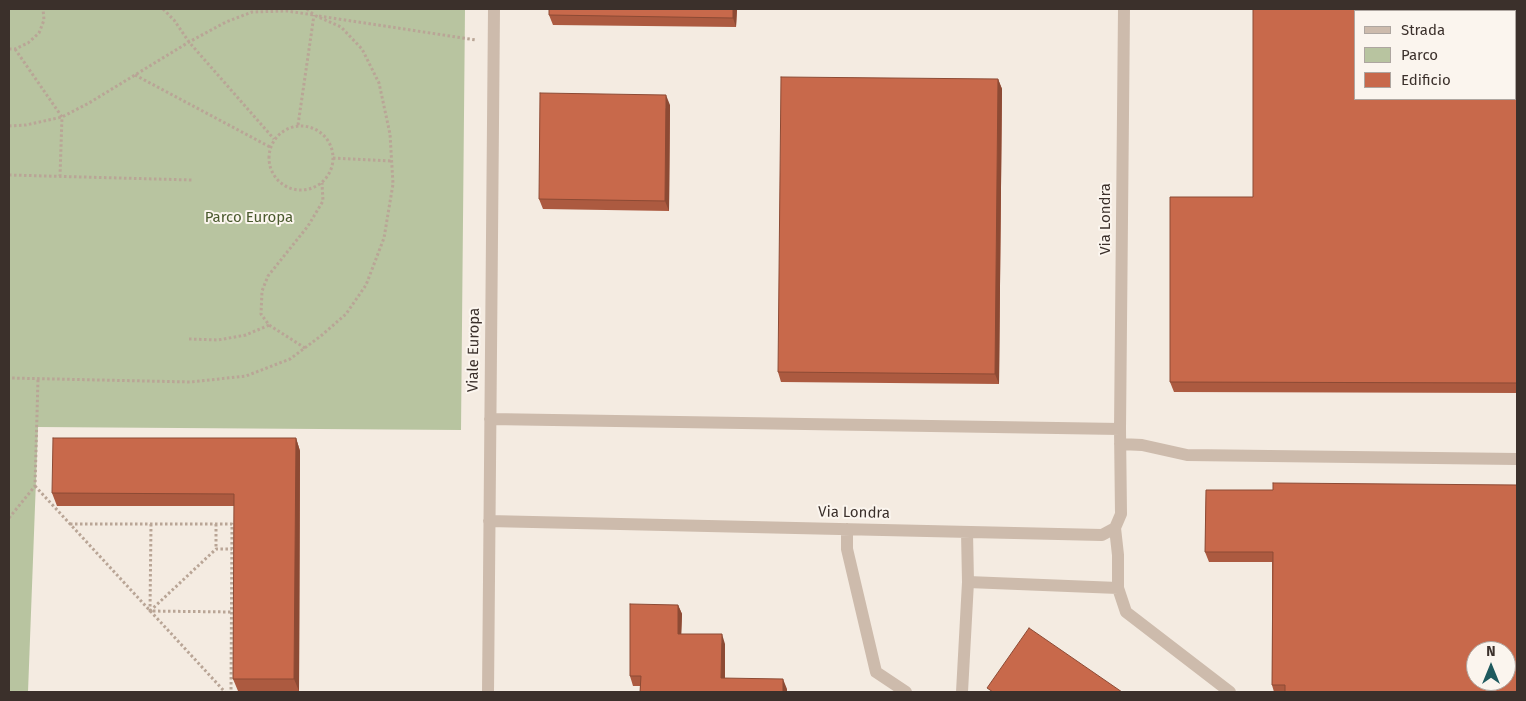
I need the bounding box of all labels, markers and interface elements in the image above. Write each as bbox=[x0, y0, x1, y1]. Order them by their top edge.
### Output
legend bbox=[1354, 10, 1516, 100]
text: Strada bbox=[1401, 21, 1445, 39]
text: Parco bbox=[1401, 46, 1438, 64]
text: Edificio bbox=[1401, 71, 1451, 89]
street label: Via Londra bbox=[1097, 183, 1115, 255]
park label: Parco Europa bbox=[205, 209, 293, 227]
street label: Viale Europa bbox=[464, 308, 484, 392]
street label: Via Londra bbox=[818, 503, 890, 523]
north arrow bbox=[1466, 641, 1516, 691]
text: N bbox=[1486, 643, 1496, 660]

